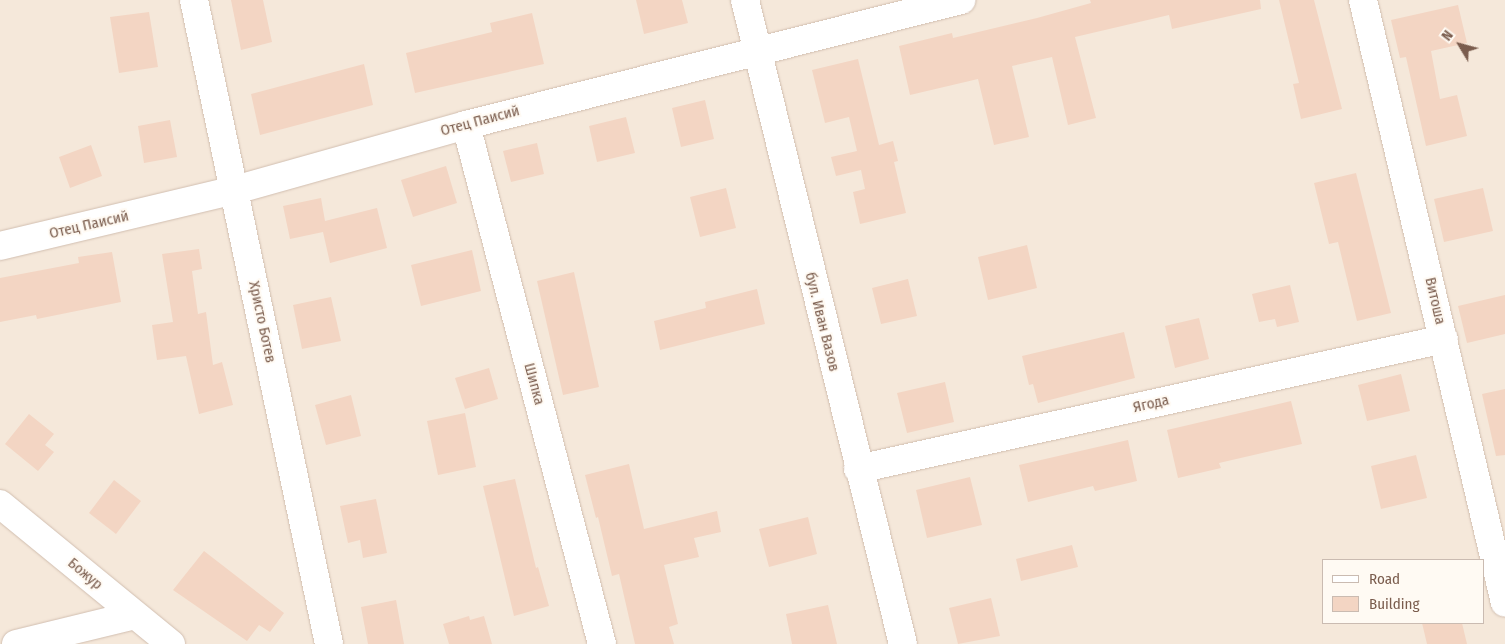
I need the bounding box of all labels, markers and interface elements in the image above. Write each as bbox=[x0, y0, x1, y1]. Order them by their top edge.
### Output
north arrow bbox=[1435, 20, 1485, 70]
text: N bbox=[1438, 27, 1457, 44]
street label: Отец Паисий bbox=[439, 102, 521, 140]
street label: Отец Паисий bbox=[48, 207, 130, 243]
street label: бул. Иван Вазов bbox=[801, 271, 843, 373]
street label: Витоша bbox=[1421, 276, 1449, 326]
street label: Христо Ботев bbox=[245, 280, 279, 364]
street label: Шипка bbox=[520, 361, 548, 407]
street label: Ягода bbox=[1131, 391, 1171, 417]
street label: Божур bbox=[64, 554, 106, 594]
legend bbox=[1322, 559, 1485, 624]
text: Road bbox=[1369, 570, 1400, 588]
text: Building bbox=[1369, 595, 1420, 613]

